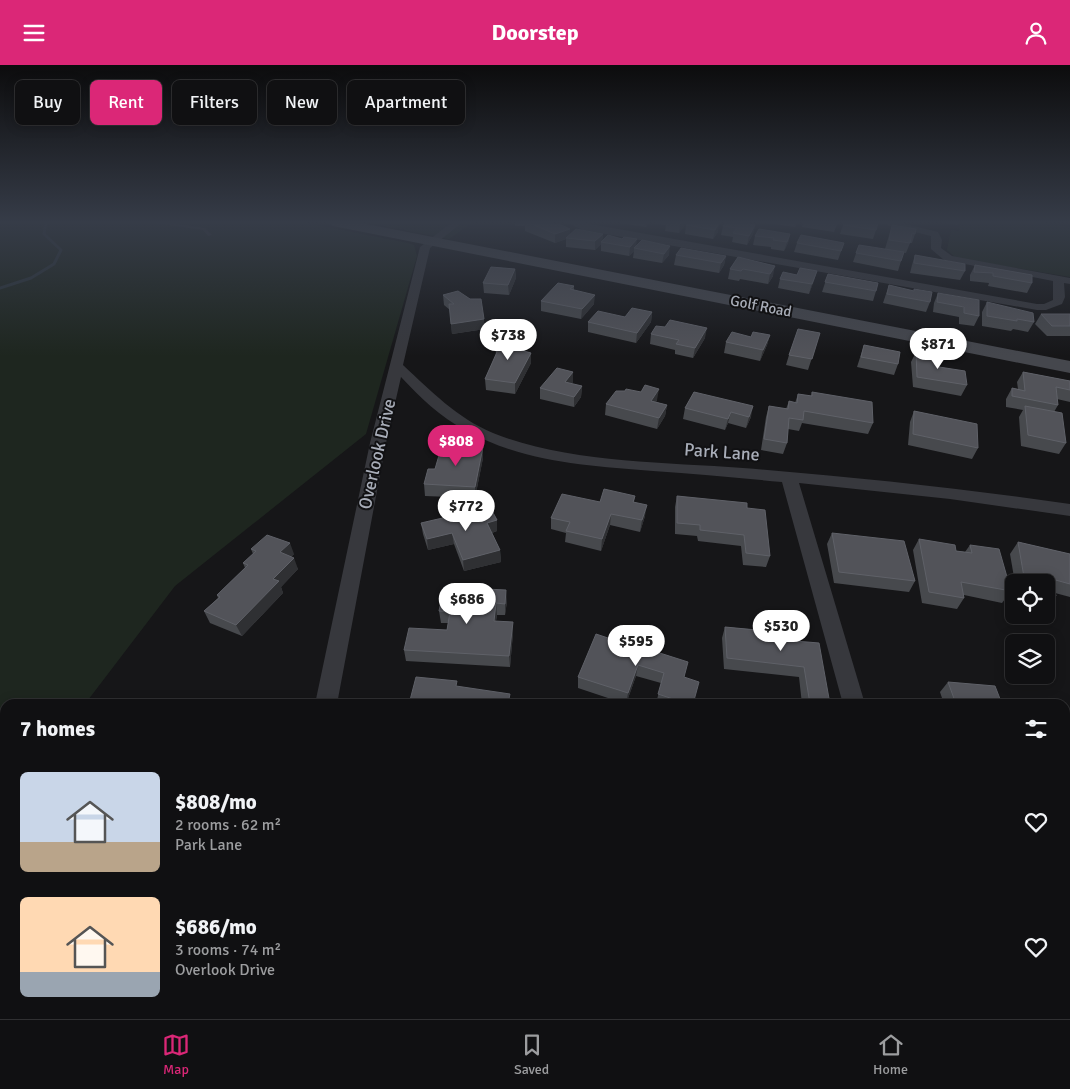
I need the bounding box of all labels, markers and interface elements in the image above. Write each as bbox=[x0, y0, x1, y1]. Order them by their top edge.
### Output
icon: menu bbox=[20, 19, 48, 47]
text: Doorstep bbox=[492, 19, 578, 46]
icon: person bbox=[1022, 19, 1050, 47]
chip: Buy bbox=[15, 80, 80, 125]
chip: Rent bbox=[90, 80, 162, 125]
chip: Filters bbox=[172, 80, 257, 125]
chip: New bbox=[267, 80, 337, 125]
chip: Apartment bbox=[347, 80, 465, 125]
street label: Golf Road bbox=[729, 291, 793, 321]
pin: $738 bbox=[478, 319, 538, 361]
text: $738 bbox=[491, 325, 525, 345]
pin: $871 bbox=[908, 327, 968, 370]
text: $871 bbox=[921, 334, 955, 354]
street label: Overlook Drive bbox=[354, 397, 400, 511]
pin: $808 bbox=[426, 425, 486, 467]
text: $808 bbox=[439, 431, 473, 451]
street label: Park Lane bbox=[683, 438, 761, 466]
pin: $772 bbox=[436, 489, 496, 532]
text: $772 bbox=[449, 496, 483, 516]
map controls bbox=[1005, 574, 1055, 684]
button: locate bbox=[1005, 574, 1055, 624]
pin: $686 bbox=[437, 583, 497, 625]
text: $686 bbox=[450, 589, 484, 609]
pin: $530 bbox=[751, 609, 811, 652]
text: $530 bbox=[764, 616, 798, 636]
pin: $595 bbox=[606, 625, 666, 667]
text: $595 bbox=[619, 631, 653, 651]
button: layers bbox=[1005, 634, 1055, 684]
icon: filters bbox=[1022, 715, 1050, 743]
text: 7 homes bbox=[20, 716, 95, 742]
text: $808/mo bbox=[175, 789, 257, 815]
icon: home bbox=[60, 792, 120, 852]
icon: heart bbox=[1022, 808, 1050, 836]
text: 2 rooms · 62 m² bbox=[175, 815, 281, 835]
text: Park Lane bbox=[175, 835, 242, 855]
text: $686/mo bbox=[175, 914, 257, 940]
icon: home bbox=[60, 917, 120, 977]
icon: heart bbox=[1022, 933, 1050, 961]
text: 3 rooms · 74 m² bbox=[175, 940, 281, 960]
text: Overlook Drive bbox=[175, 960, 275, 980]
tab: Map bbox=[162, 1031, 190, 1078]
tab: Saved bbox=[514, 1031, 549, 1078]
tab: Home bbox=[873, 1031, 908, 1078]

